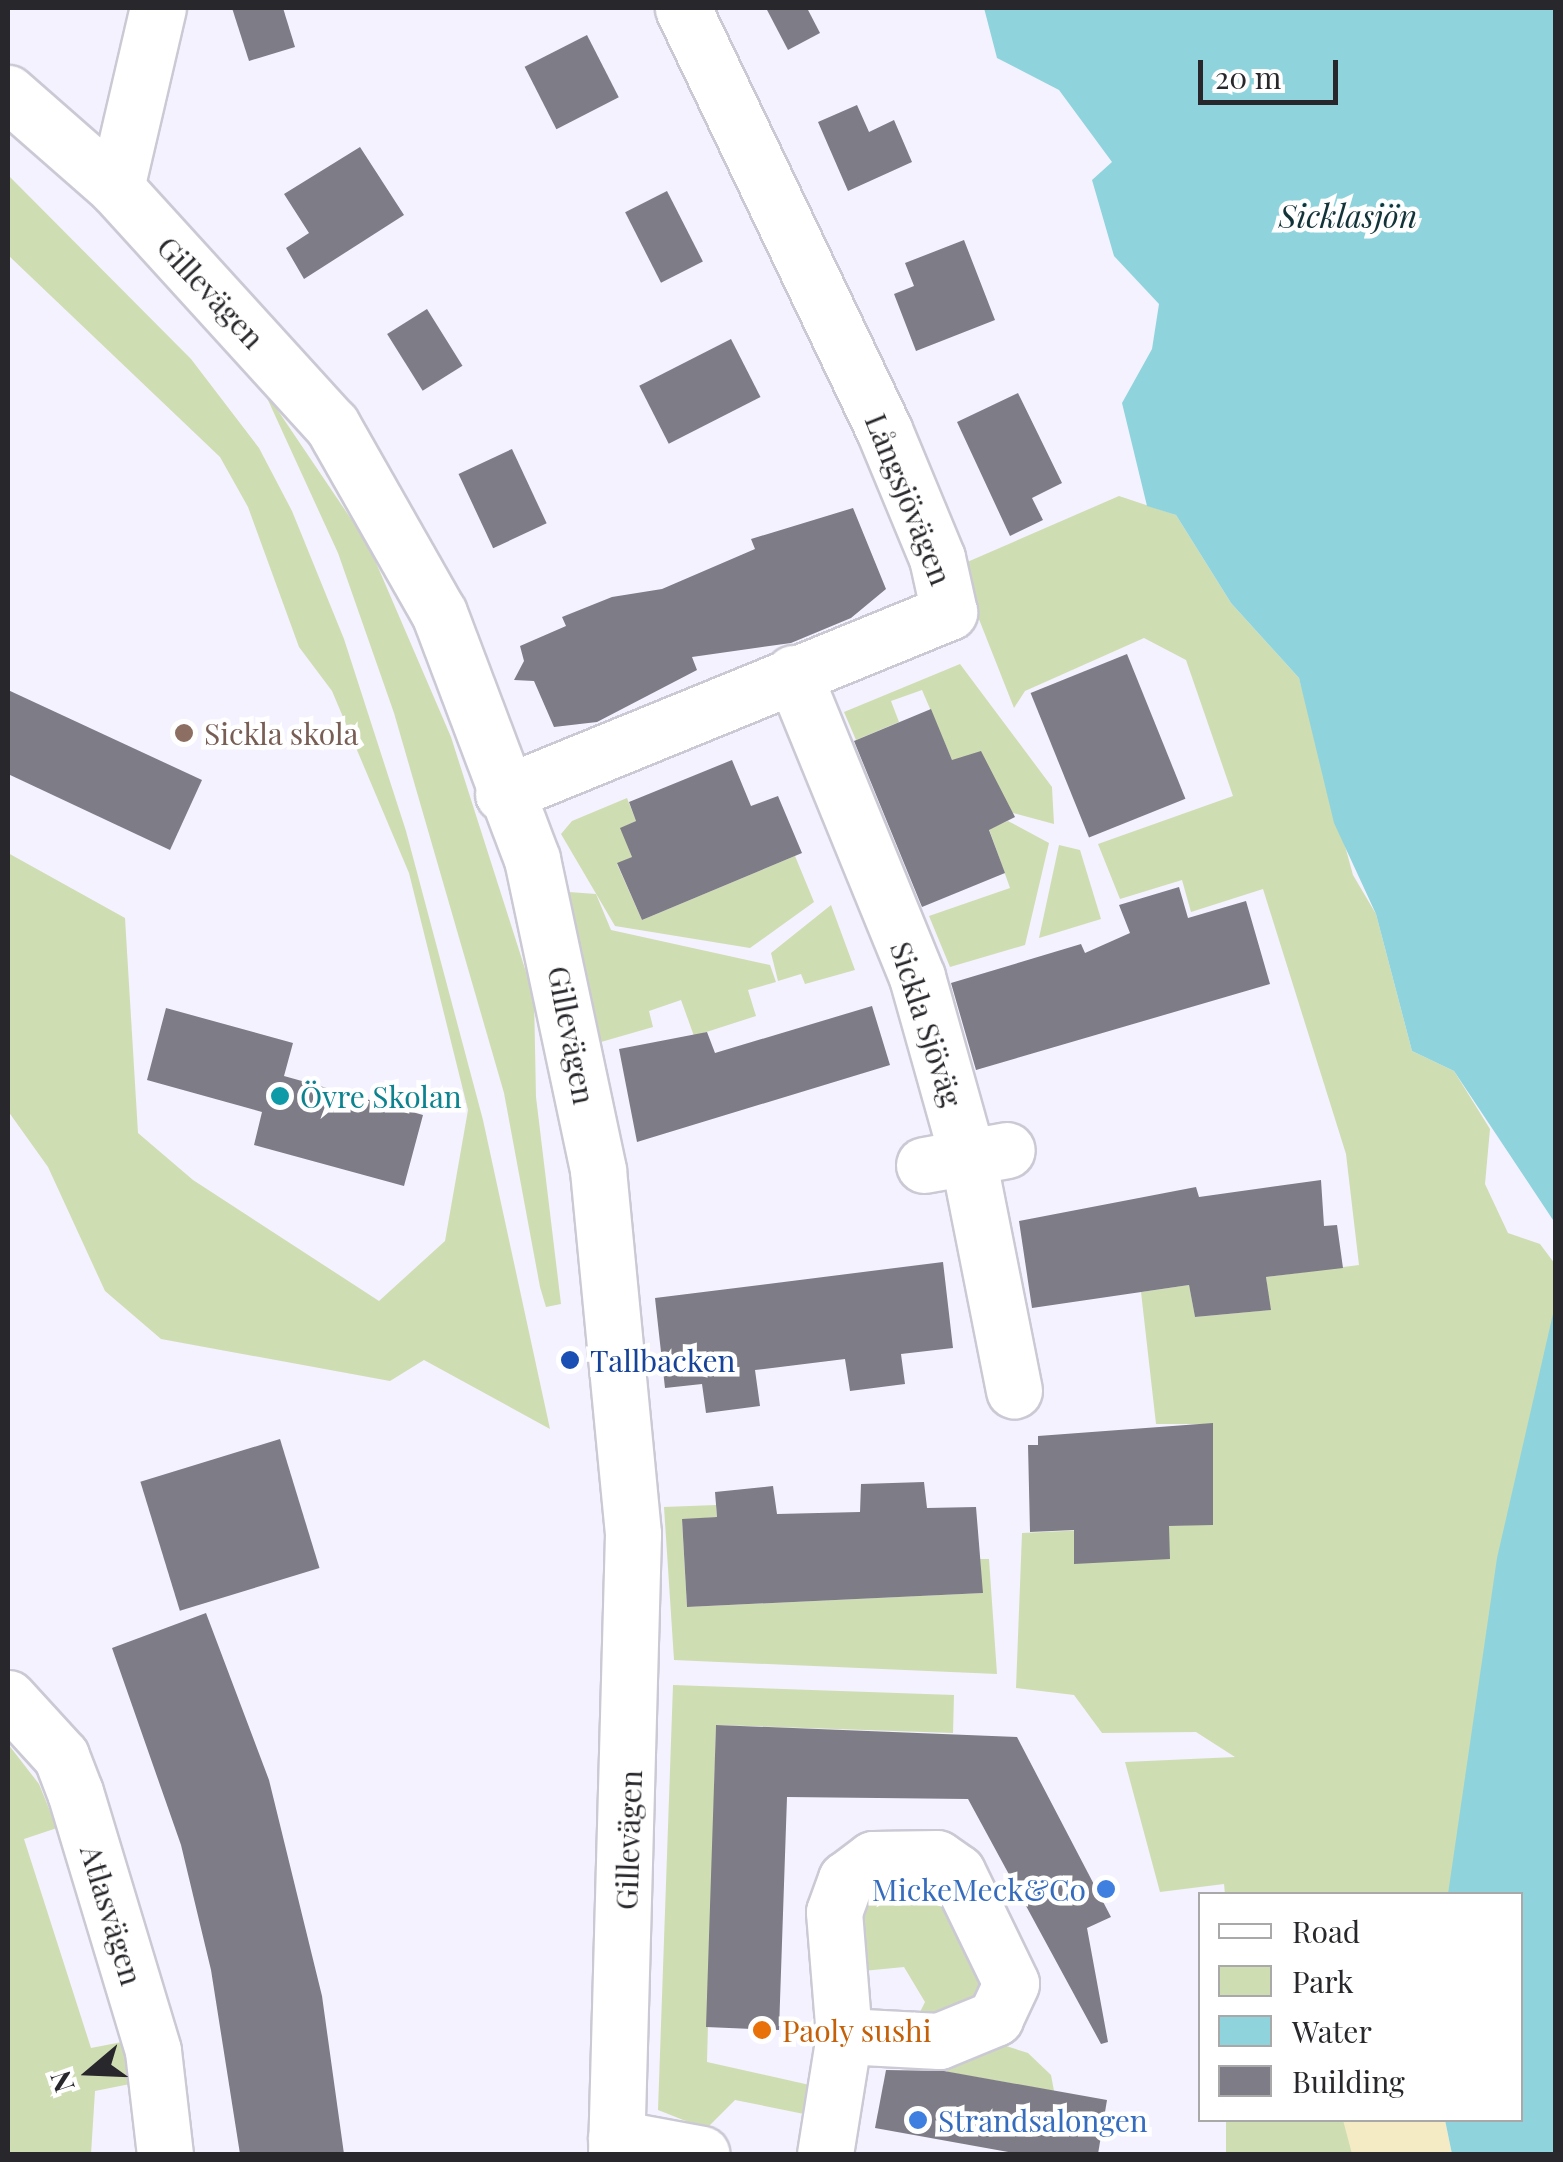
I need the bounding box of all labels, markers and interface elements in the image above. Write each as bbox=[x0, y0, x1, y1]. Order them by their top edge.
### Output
scale bar bbox=[1203, 40, 1343, 102]
text: 20 m bbox=[1215, 57, 1281, 97]
water label: Sicklasjön bbox=[1279, 196, 1417, 234]
street label: Gillevägen bbox=[150, 229, 272, 355]
street label: Långsjövägen bbox=[858, 408, 960, 590]
place label: Sickla skola bbox=[204, 715, 359, 751]
marker: Sickla skola bbox=[173, 722, 195, 744]
street label: Sickla Sjöväg bbox=[883, 937, 971, 1111]
street label: Gillevägen bbox=[541, 963, 603, 1107]
place label: Övre Skolan bbox=[300, 1078, 462, 1114]
marker: Övre Skolan bbox=[269, 1085, 291, 1107]
place label: Tallbacken bbox=[590, 1342, 735, 1378]
marker: Tallbacken bbox=[559, 1349, 581, 1371]
street label: Gillevägen bbox=[608, 1769, 648, 1911]
street label: Atlasvägen bbox=[74, 1841, 150, 1989]
place label: MickeMeck&Co bbox=[872, 1871, 1086, 1907]
marker: MickeMeck&Co bbox=[1095, 1878, 1117, 1900]
legend bbox=[1198, 1892, 1523, 2122]
text: Road bbox=[1292, 1911, 1360, 1951]
text: Park bbox=[1292, 1961, 1354, 2001]
text: Water bbox=[1292, 2011, 1372, 2051]
place label: Paoly sushi bbox=[782, 2012, 932, 2048]
marker: Paoly sushi bbox=[751, 2019, 773, 2041]
north arrow bbox=[40, 2022, 140, 2122]
text: Building bbox=[1292, 2061, 1405, 2101]
text: N bbox=[40, 2066, 82, 2098]
place label: Strandsalongen bbox=[938, 2102, 1148, 2138]
marker: Strandsalongen bbox=[907, 2109, 929, 2131]

